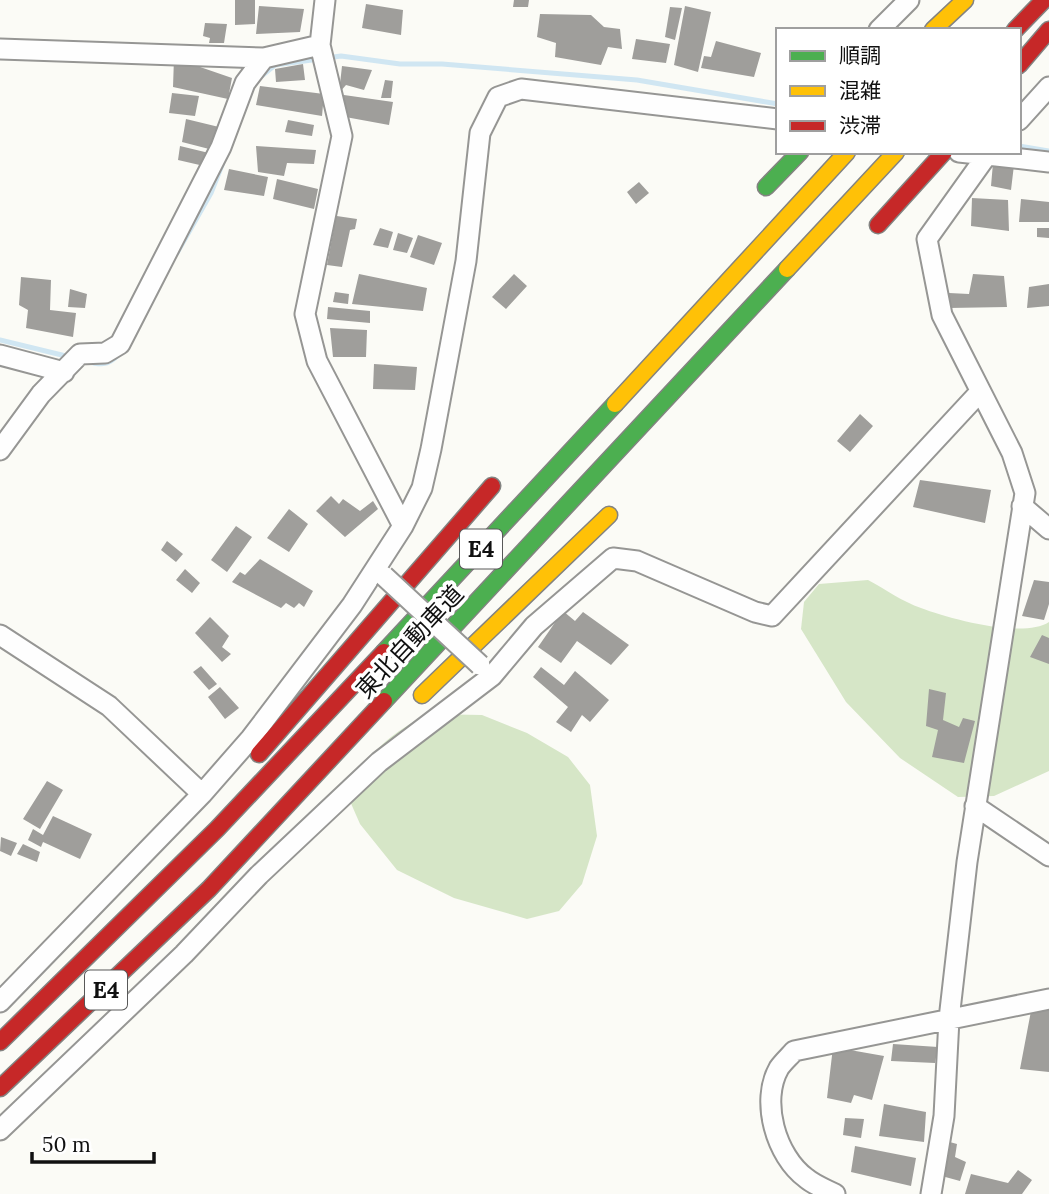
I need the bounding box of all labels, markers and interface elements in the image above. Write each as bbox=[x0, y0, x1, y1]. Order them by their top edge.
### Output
legend bbox=[776, 28, 1021, 154]
text: 順調 bbox=[839, 42, 881, 69]
text: 混雑 bbox=[839, 77, 881, 104]
text: 渋滞 bbox=[839, 112, 881, 139]
road number: E4 bbox=[460, 530, 502, 568]
street label: 東北自動車道 bbox=[349, 578, 470, 705]
road number: E4 bbox=[85, 970, 127, 1009]
scale bar bbox=[32, 1120, 154, 1164]
text: 50 m bbox=[42, 1131, 91, 1158]

